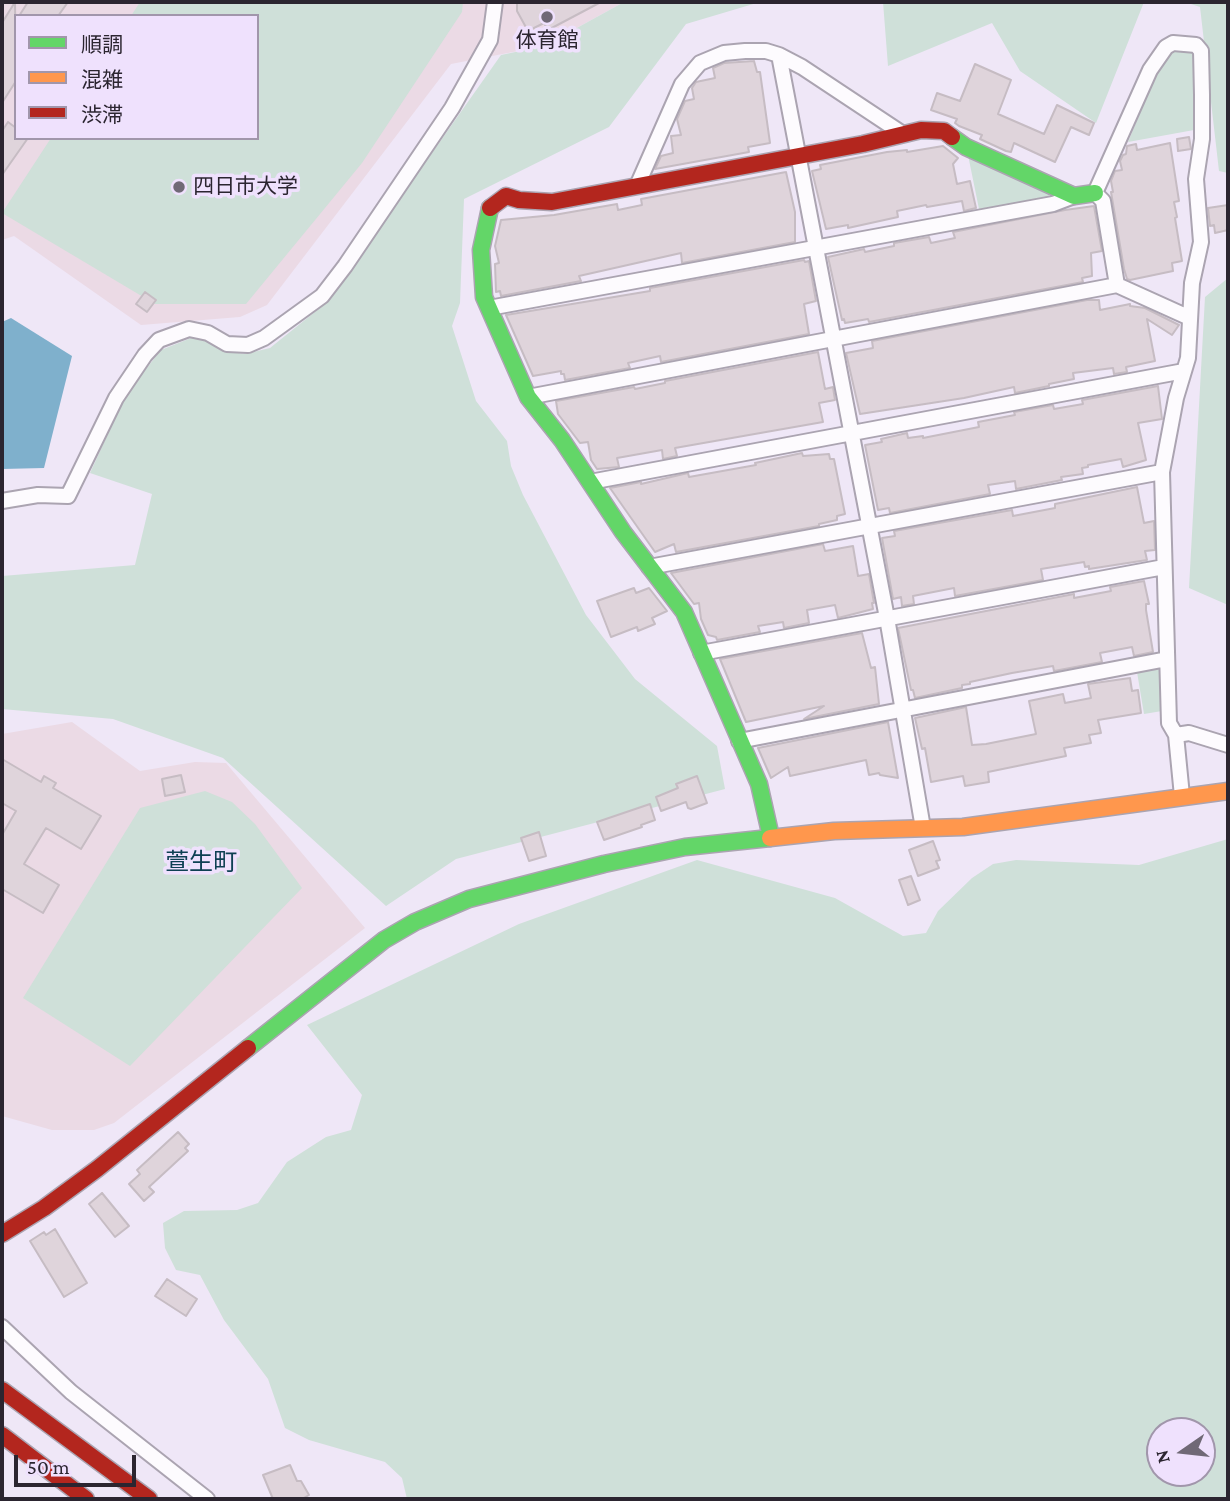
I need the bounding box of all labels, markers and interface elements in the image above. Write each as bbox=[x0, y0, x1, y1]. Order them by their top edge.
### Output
marker: 体育館 bbox=[539, 9, 555, 25]
legend bbox=[14, 14, 259, 140]
place label: 体育館 bbox=[516, 28, 578, 54]
text: 順調 bbox=[81, 33, 123, 57]
text: 混雑 bbox=[81, 68, 123, 92]
text: 渋滞 bbox=[81, 103, 123, 127]
place label: 四日市大学 bbox=[193, 174, 298, 200]
marker: 四日市大学 bbox=[171, 179, 187, 195]
district label: 萱生町 bbox=[165, 849, 237, 877]
north arrow bbox=[1146, 1417, 1216, 1487]
scale bar bbox=[18, 1442, 140, 1486]
text: N bbox=[1150, 1448, 1174, 1466]
text: 50 m bbox=[27, 1455, 70, 1479]

